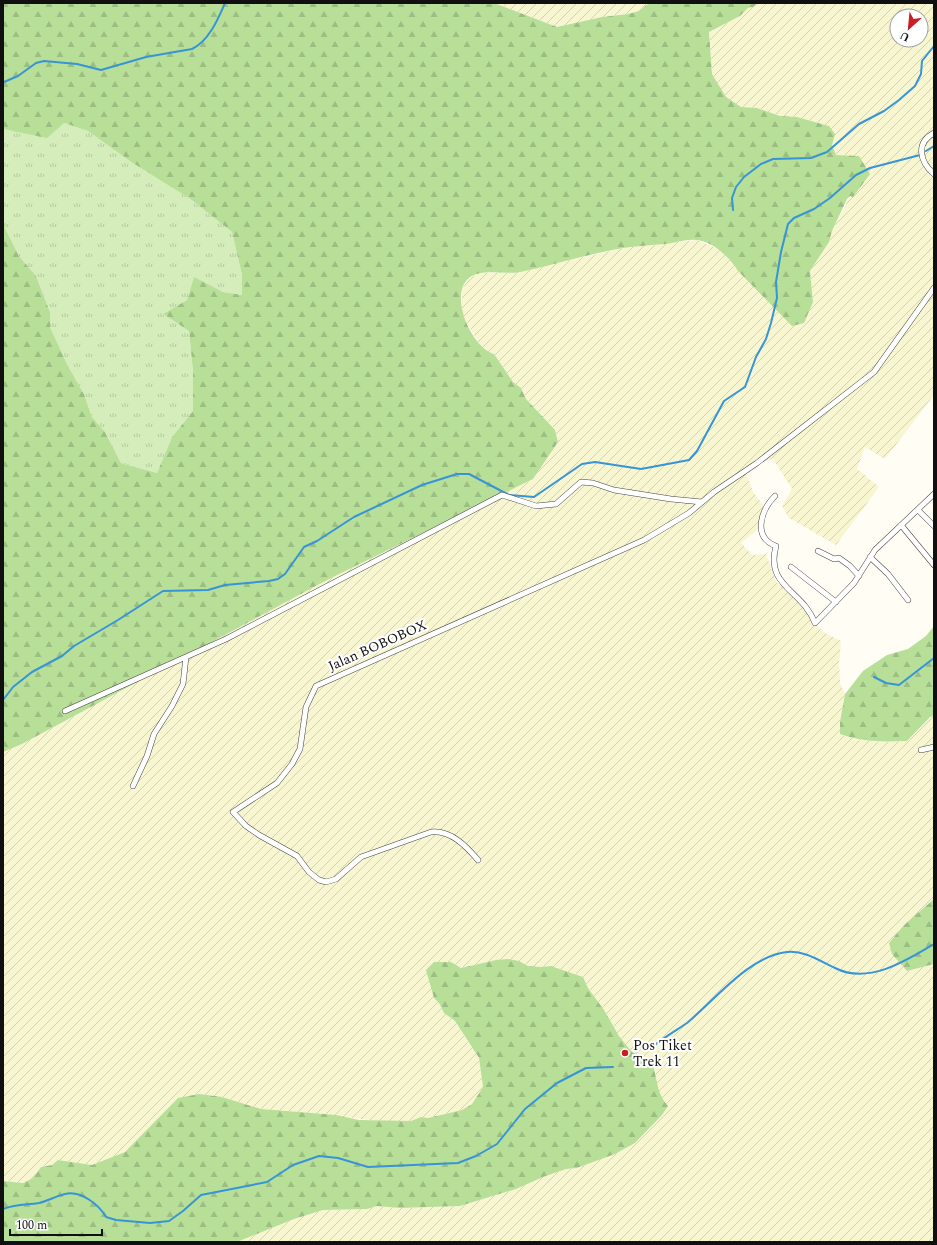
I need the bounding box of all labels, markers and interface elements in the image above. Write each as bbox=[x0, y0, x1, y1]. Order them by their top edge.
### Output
north arrow bbox=[889, 8, 929, 48]
text: U bbox=[897, 27, 913, 46]
street label: Jalan BOBOBOX bbox=[325, 614, 430, 677]
place label: Pos Tiket Trek 11 bbox=[633, 1035, 692, 1072]
marker: Pos Tiket Trek 11 bbox=[620, 1048, 630, 1058]
scale bar bbox=[10, 1211, 102, 1237]
text: 100 m bbox=[16, 1216, 47, 1235]

